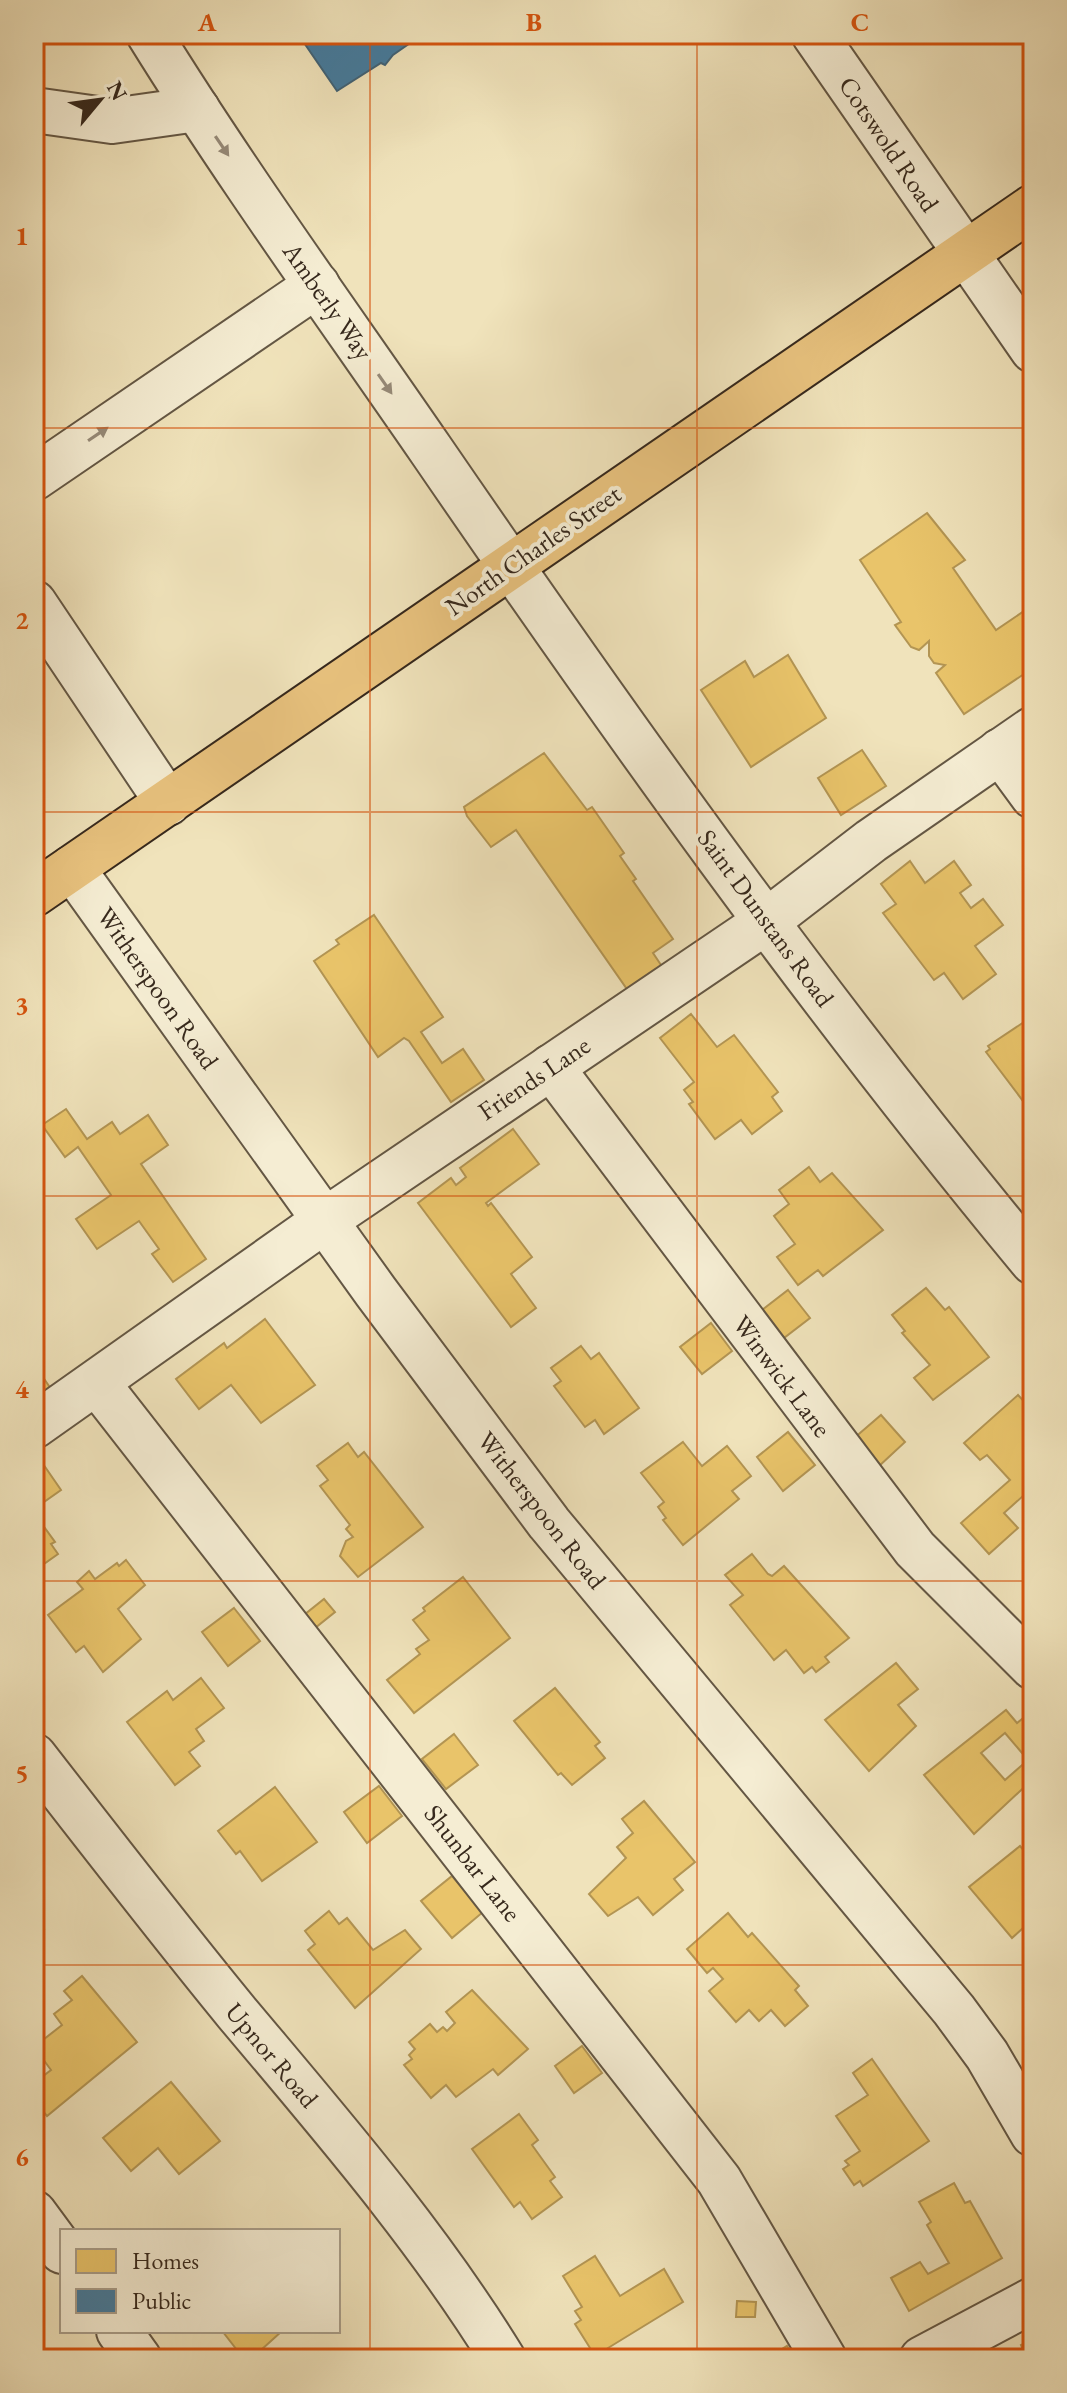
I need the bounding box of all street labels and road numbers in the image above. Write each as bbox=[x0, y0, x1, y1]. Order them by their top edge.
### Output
street label: Cotswold Road bbox=[831, 70, 947, 219]
street label: Amberly Way bbox=[275, 235, 381, 367]
street label: North Charles Street bbox=[438, 477, 628, 623]
street label: Saint Dunstans Road bbox=[690, 822, 842, 1014]
street label: Witherspoon Road bbox=[89, 900, 227, 1077]
street label: Friends Lane bbox=[471, 1028, 597, 1128]
street label: Winwick Lane bbox=[725, 1308, 839, 1444]
street label: Witherspoon Road bbox=[470, 1424, 615, 1596]
street label: Shunbar Lane bbox=[417, 1798, 529, 1928]
street label: Upnor Road bbox=[218, 1995, 327, 2115]

